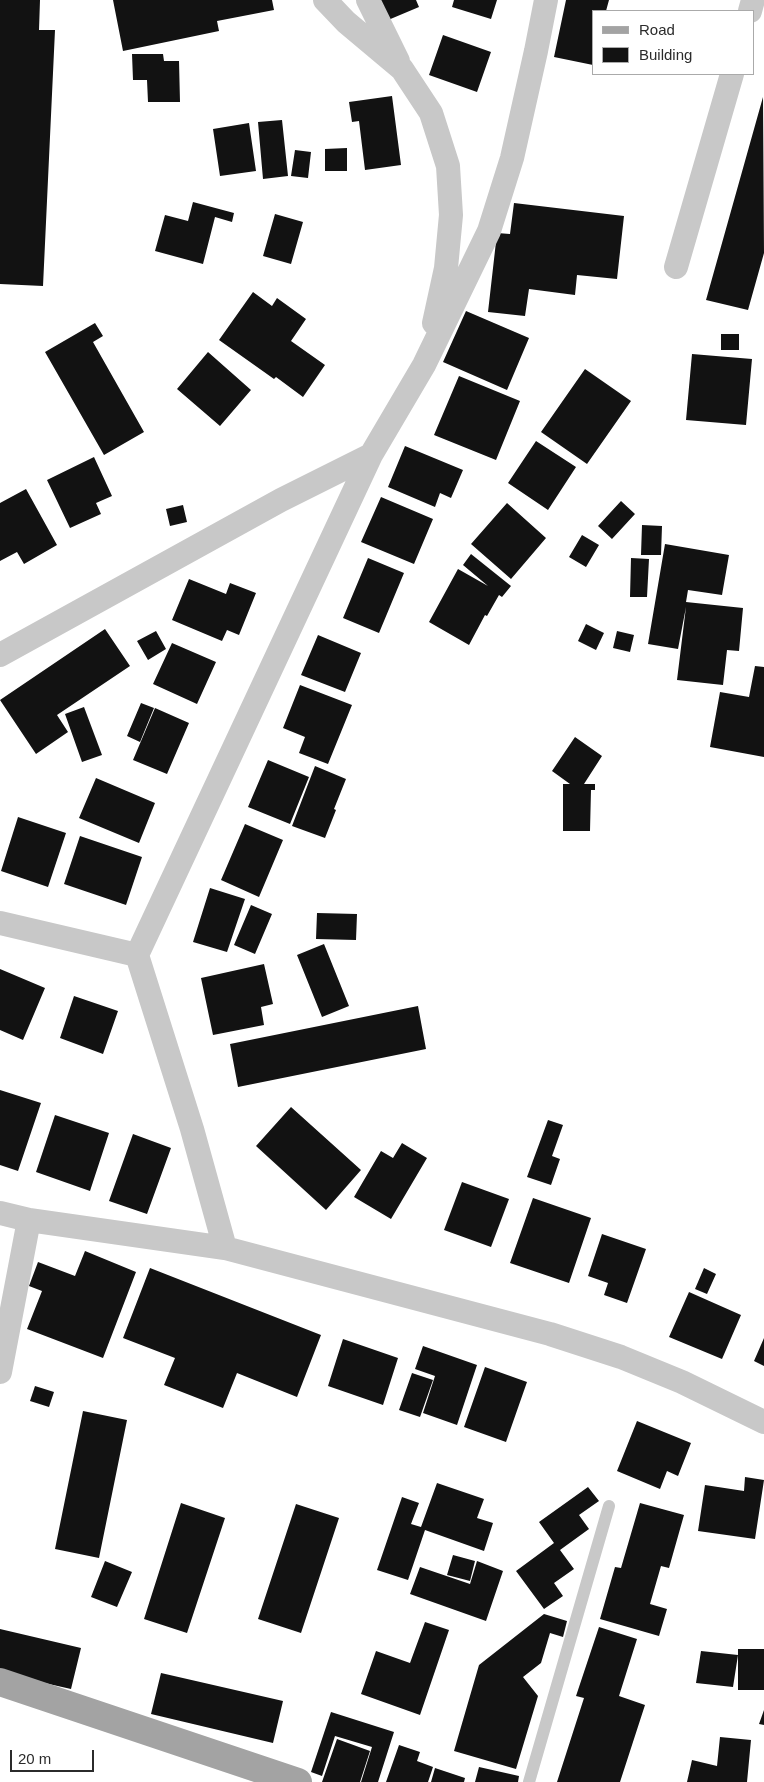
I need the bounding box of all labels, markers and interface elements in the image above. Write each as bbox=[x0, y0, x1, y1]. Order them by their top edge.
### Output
legend bbox=[592, 10, 754, 75]
text: Road bbox=[639, 21, 675, 38]
text: Building bbox=[639, 46, 692, 63]
scale bar bbox=[12, 1740, 96, 1772]
text: 20 m bbox=[18, 1750, 51, 1767]

